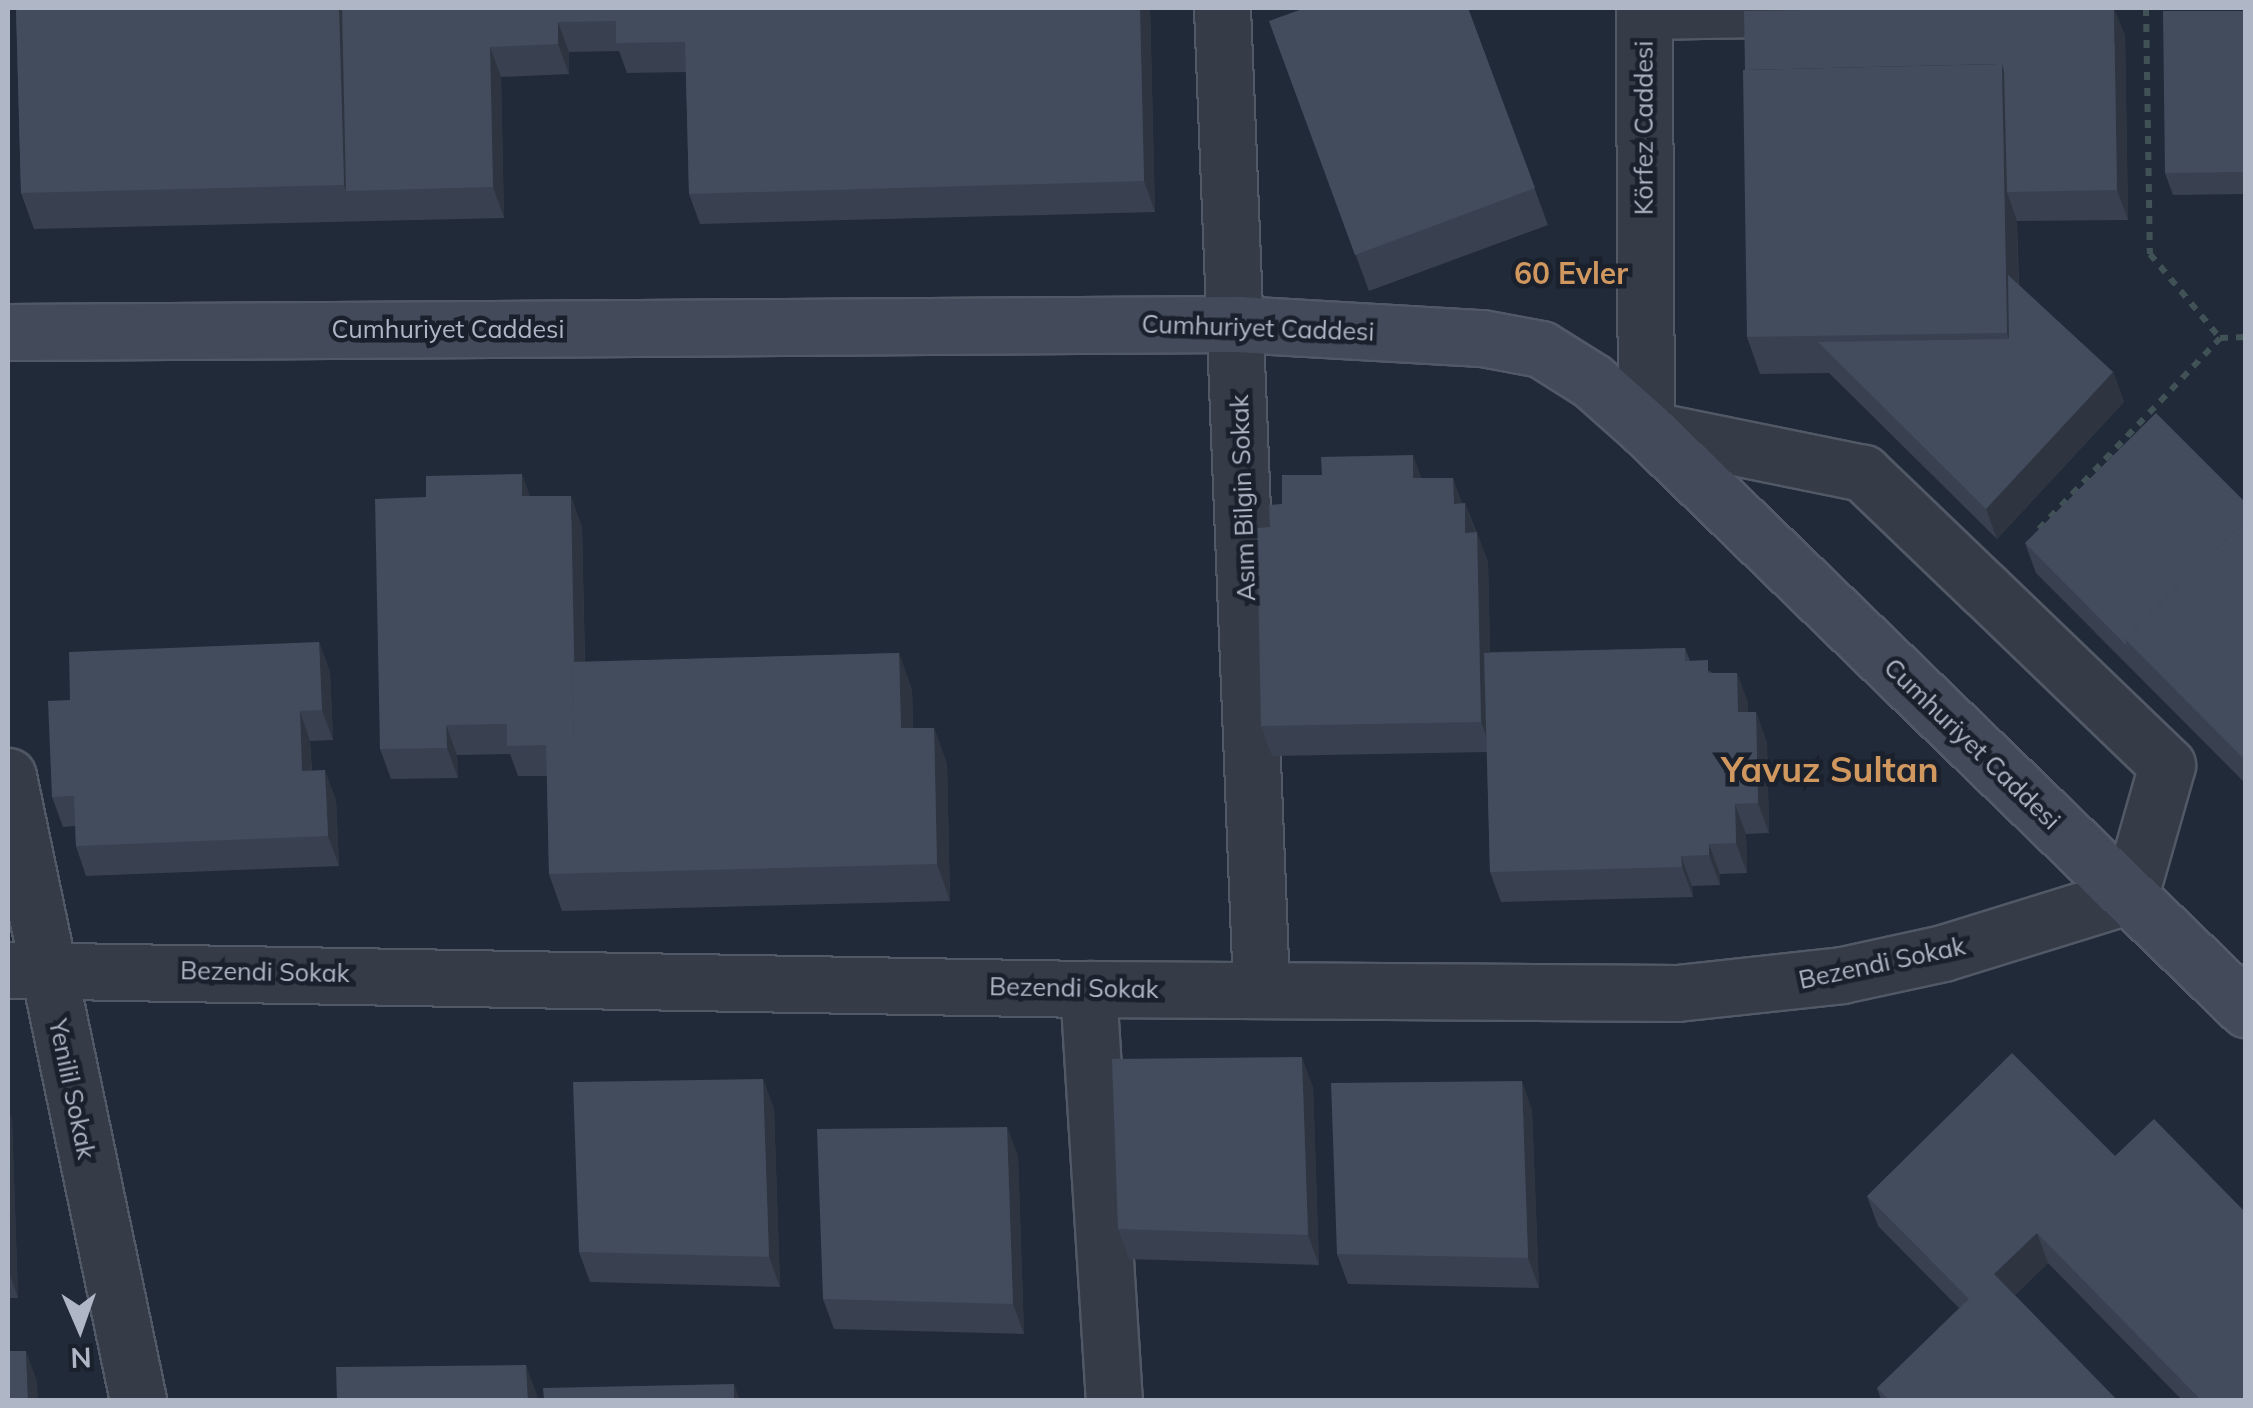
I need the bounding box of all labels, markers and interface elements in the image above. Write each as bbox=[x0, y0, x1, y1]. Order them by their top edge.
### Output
street label: Körfez Caddesi bbox=[1629, 41, 1659, 215]
district label: 60 Evler bbox=[1514, 255, 1628, 291]
street label: Cumhuriyet Caddesi bbox=[1141, 309, 1375, 347]
street label: Cumhuriyet Caddesi bbox=[332, 314, 564, 344]
street label: Asım Bilgin Sokak bbox=[1224, 394, 1262, 602]
street label: Cumhuriyet Caddesi bbox=[1878, 652, 2066, 836]
district label: Yavuz Sultan bbox=[1721, 748, 1939, 790]
street label: Bezendi Sokak bbox=[1796, 931, 1968, 995]
street label: Bezendi Sokak bbox=[180, 956, 350, 988]
street label: Bezendi Sokak bbox=[989, 972, 1159, 1004]
street label: Yenilil Sokak bbox=[43, 1016, 101, 1162]
north arrow bbox=[30, 1278, 130, 1378]
text: N bbox=[70, 1341, 92, 1376]

